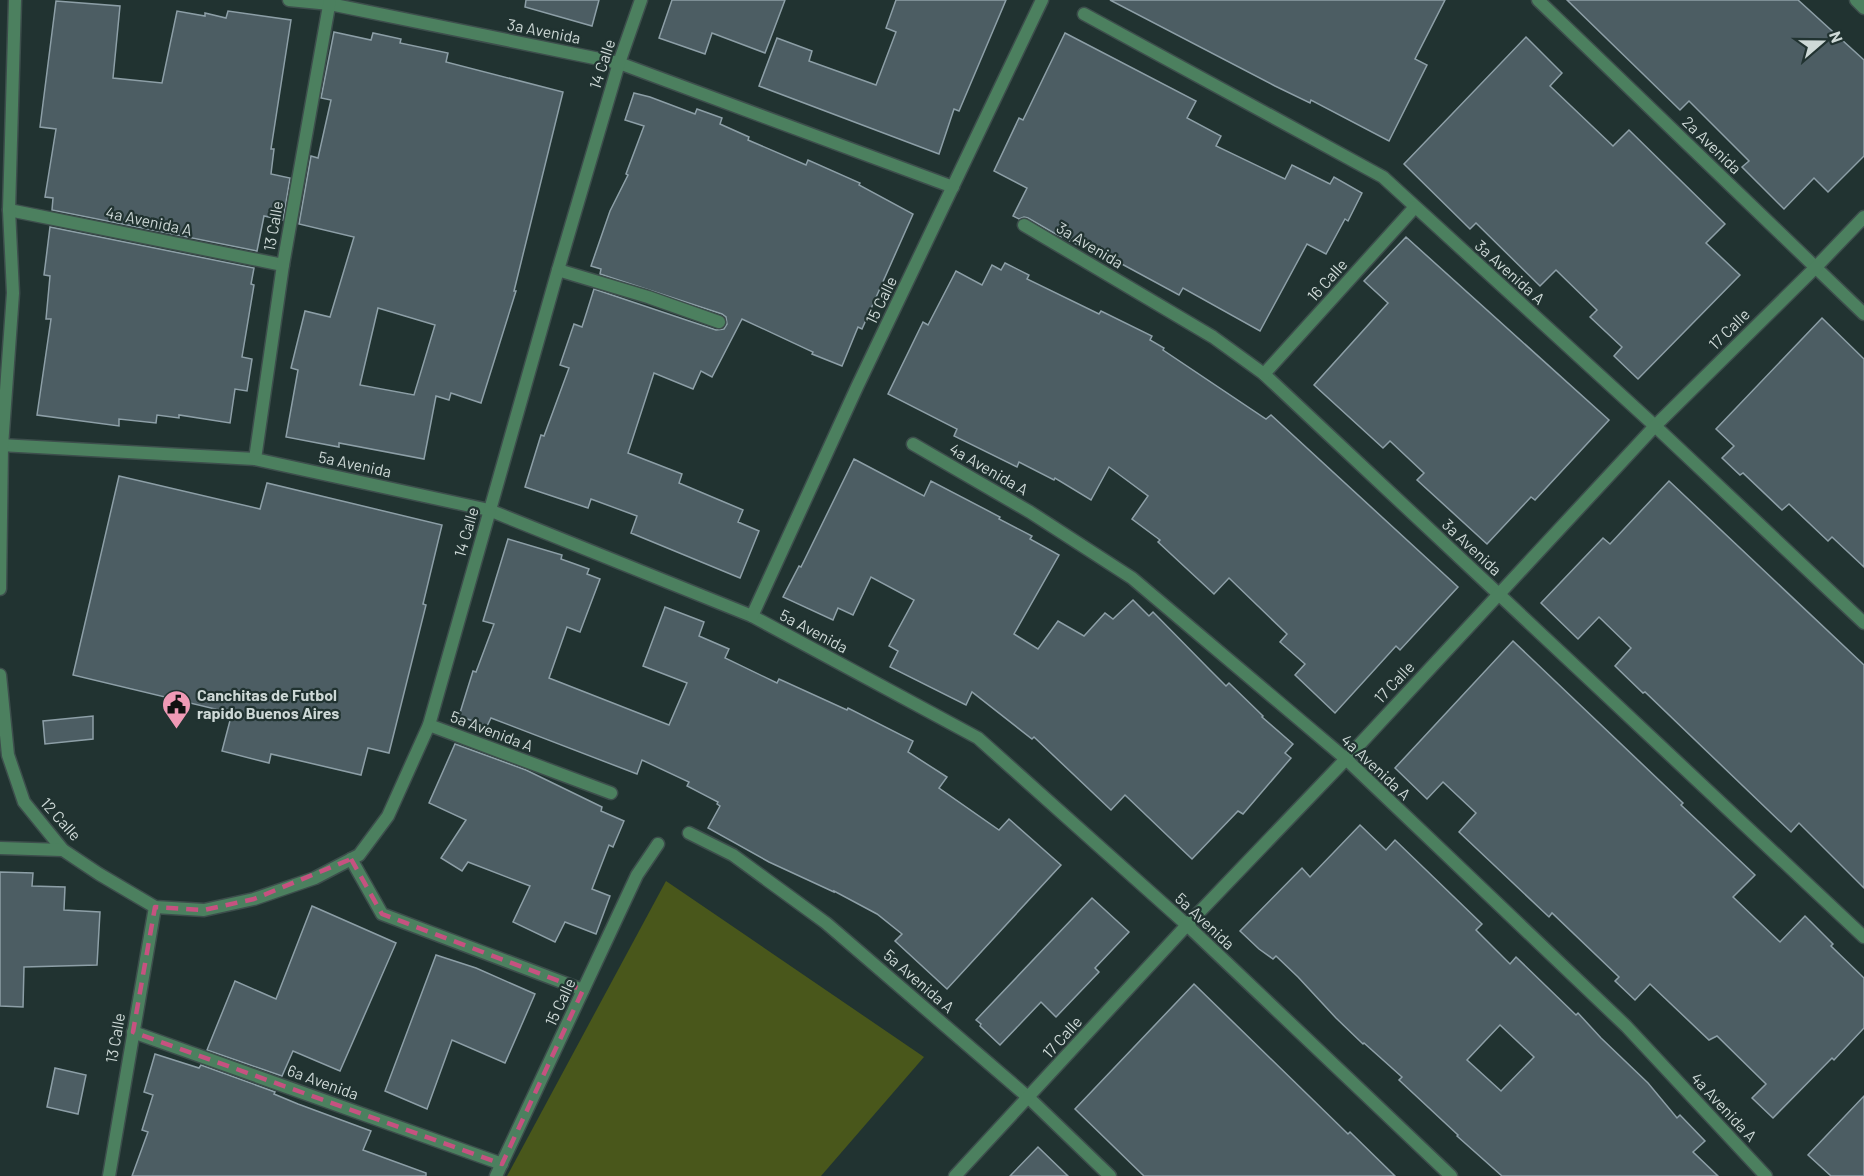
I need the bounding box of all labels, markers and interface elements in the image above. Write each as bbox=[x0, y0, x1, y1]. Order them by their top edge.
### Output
north arrow bbox=[1792, 12, 1852, 72]
street label: 3a Avenida bbox=[506, 14, 582, 47]
text: N bbox=[1826, 28, 1847, 45]
street label: 14 Calle bbox=[585, 37, 618, 91]
street label: 2a Avenida bbox=[1679, 112, 1746, 177]
street label: 13 Calle bbox=[259, 199, 286, 253]
street label: 4a Avenida A bbox=[104, 202, 194, 239]
street label: 3a Avenida bbox=[1053, 217, 1127, 272]
street label: 3a Avenida A bbox=[1472, 235, 1549, 308]
street label: 16 Calle bbox=[1303, 254, 1351, 305]
street label: 15 Calle bbox=[861, 273, 900, 327]
street label: 17 Calle bbox=[1704, 304, 1753, 353]
street label: 4a Avenida A bbox=[946, 438, 1032, 499]
street label: 5a Avenida bbox=[317, 446, 393, 481]
street label: 14 Calle bbox=[449, 505, 482, 559]
street label: 3a Avenida bbox=[1439, 514, 1506, 579]
street label: 5a Avenida bbox=[777, 605, 852, 656]
street label: 17 Calle bbox=[1370, 657, 1418, 706]
place label: Canchitas de Futbol rapido Buenos Aires bbox=[197, 685, 339, 722]
public building icon: Canchitas de Futbol rapido Buenos Aires bbox=[160, 688, 192, 730]
street label: 5a Avenida A bbox=[448, 706, 537, 755]
street label: 4a Avenida A bbox=[1338, 730, 1415, 804]
street label: 12 Calle bbox=[37, 793, 86, 844]
street label: 5a Avenida bbox=[1172, 888, 1239, 953]
street label: 5a Avenida A bbox=[880, 945, 959, 1017]
street label: 15 Calle bbox=[540, 975, 579, 1029]
street label: 13 Calle bbox=[101, 1011, 128, 1065]
street label: 17 Calle bbox=[1038, 1012, 1085, 1062]
street label: 6a Avenida bbox=[285, 1060, 361, 1103]
street label: 4a Avenida A bbox=[1687, 1068, 1761, 1145]

